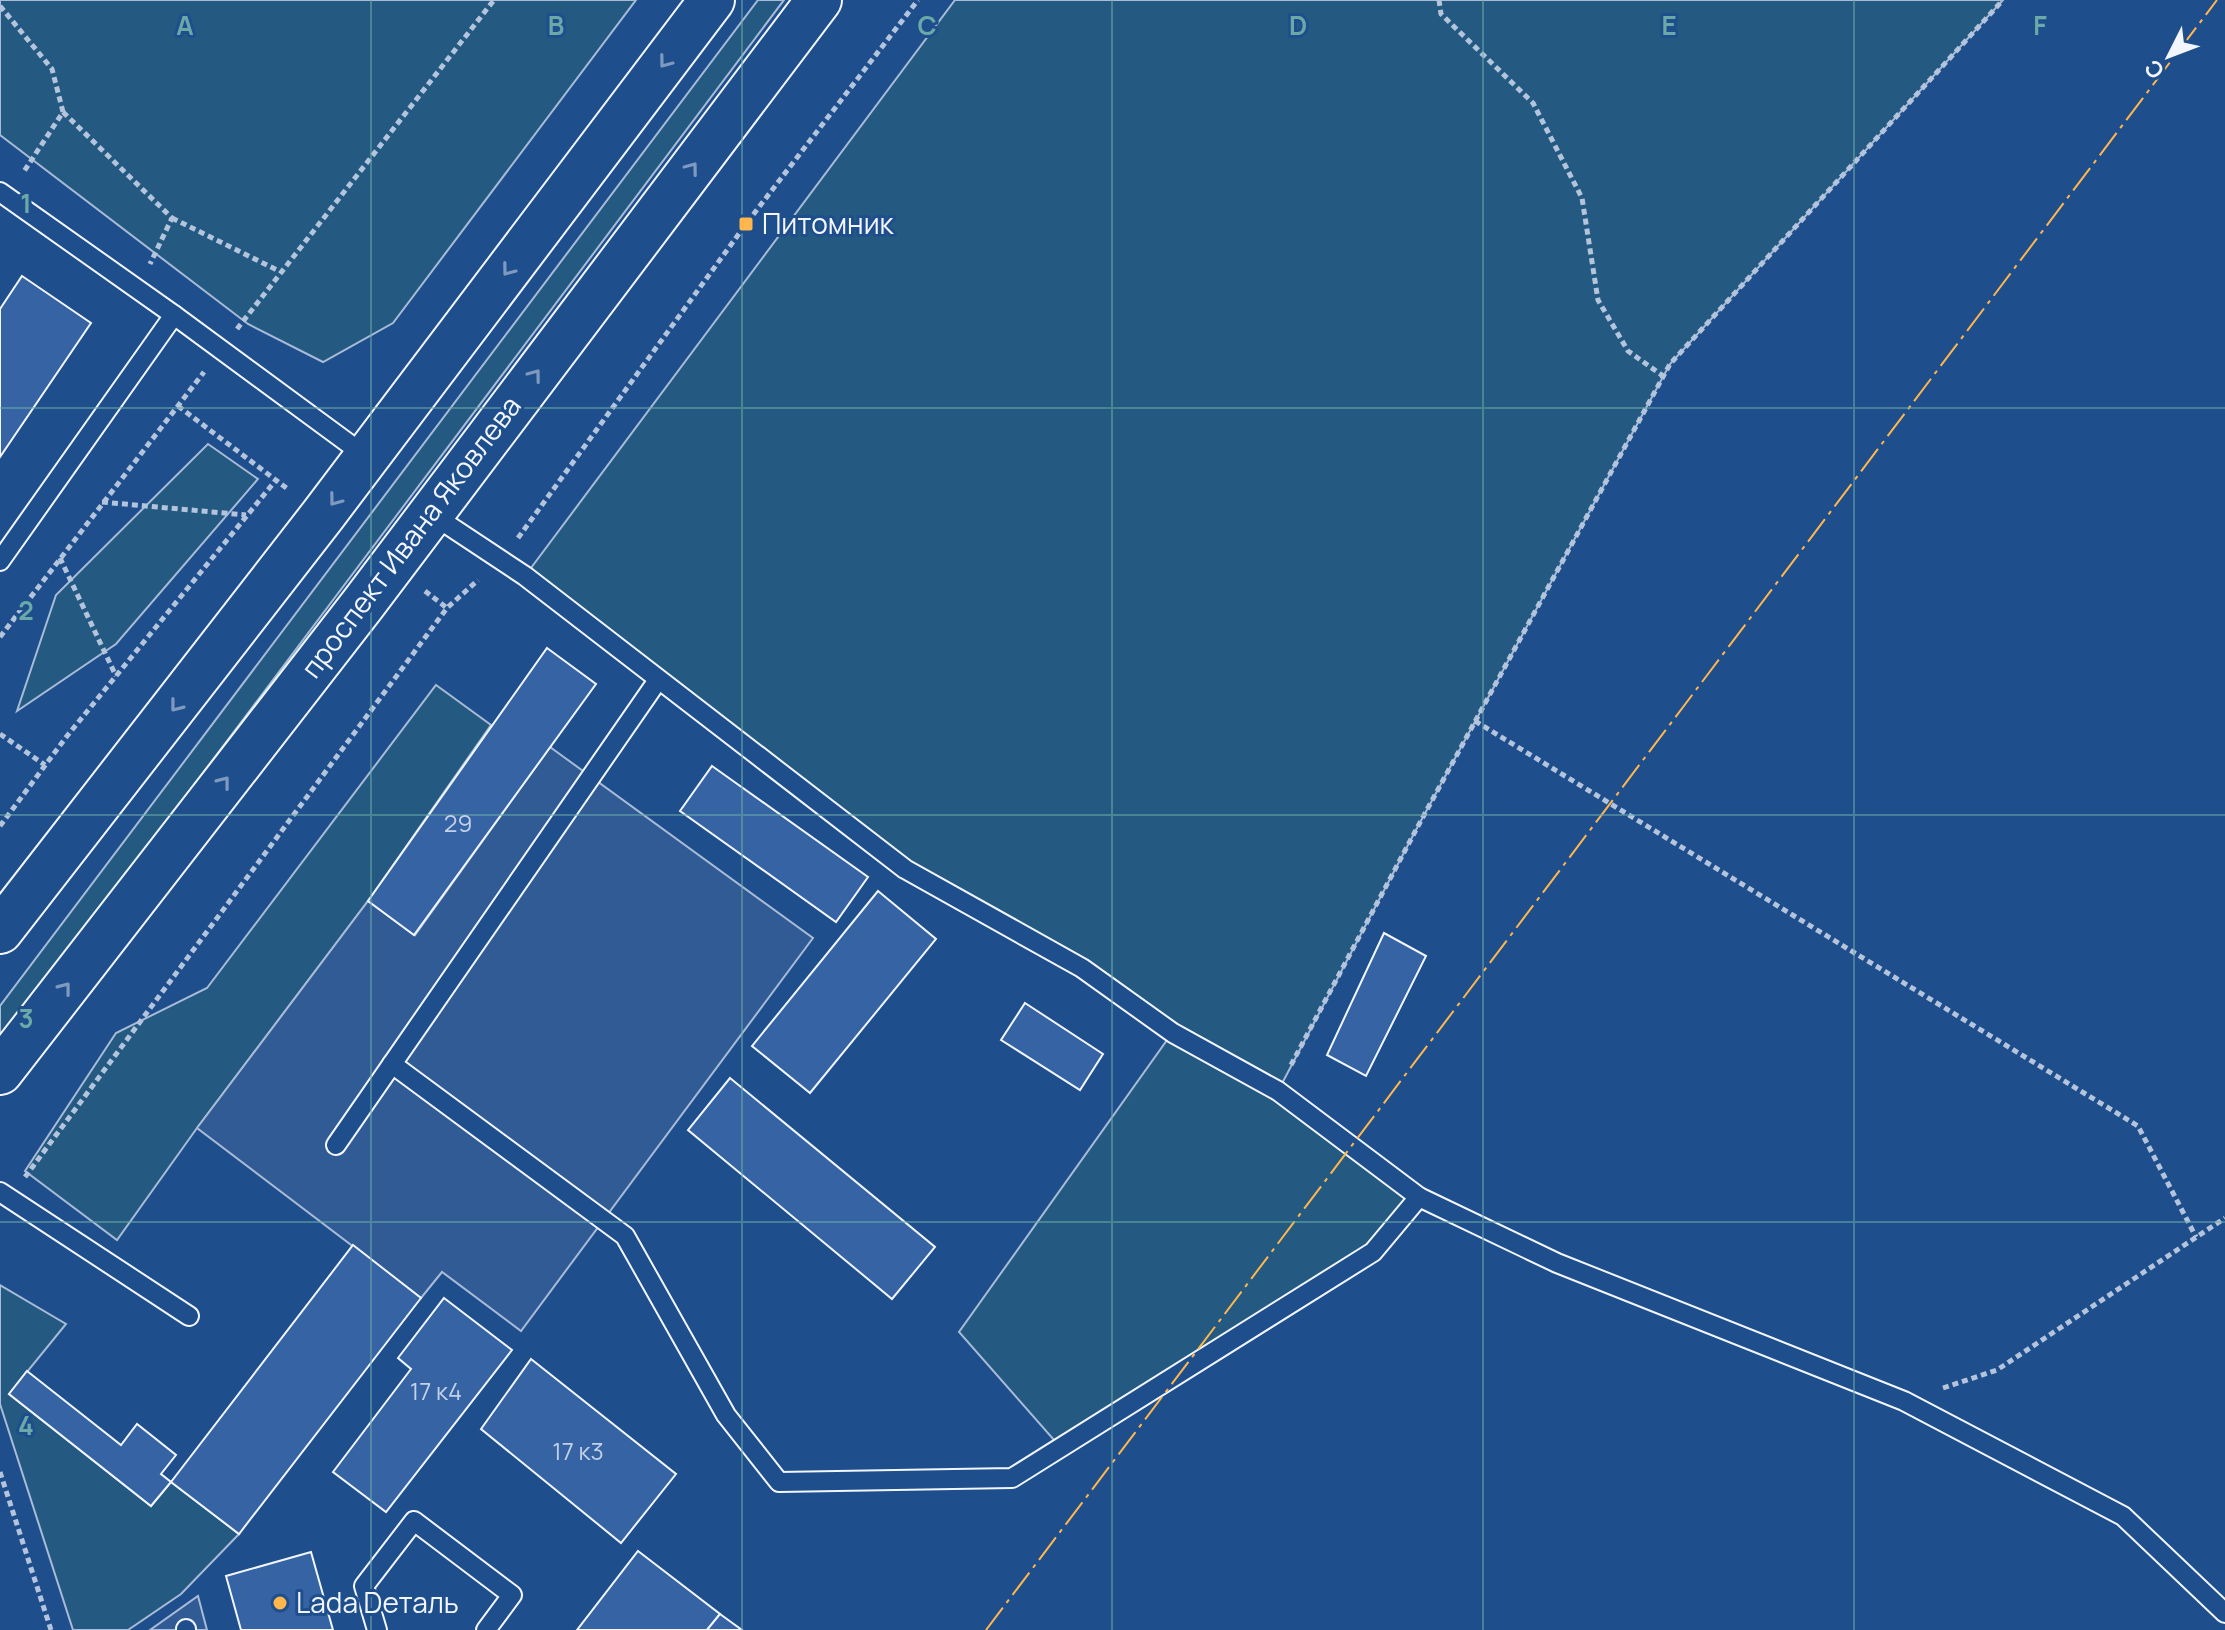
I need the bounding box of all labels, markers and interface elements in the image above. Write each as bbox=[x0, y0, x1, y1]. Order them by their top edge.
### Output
text: A bbox=[176, 7, 194, 43]
text: B bbox=[548, 7, 564, 43]
text: C bbox=[917, 7, 937, 43]
text: D bbox=[1289, 7, 1307, 43]
text: E bbox=[1661, 7, 1677, 43]
text: F bbox=[2033, 7, 2047, 43]
north arrow bbox=[2129, 16, 2209, 96]
one-way arrow bbox=[660, 53, 674, 68]
text: С bbox=[2138, 53, 2171, 85]
one-way arrow bbox=[682, 162, 696, 177]
text: 1 bbox=[20, 185, 32, 221]
place label: Питомник bbox=[762, 204, 895, 242]
marker: Питомник bbox=[737, 215, 755, 233]
one-way arrow bbox=[503, 261, 518, 276]
one-way arrow bbox=[525, 370, 539, 384]
street label: проспект Ивана Яковлева bbox=[292, 388, 529, 685]
one-way arrow bbox=[330, 491, 344, 506]
text: 2 bbox=[18, 592, 34, 628]
one-way arrow bbox=[171, 697, 186, 711]
one-way arrow bbox=[214, 776, 228, 791]
house number: 29 bbox=[444, 806, 472, 839]
one-way arrow bbox=[55, 982, 69, 997]
text: 3 bbox=[18, 1000, 34, 1036]
house number: 17 к4 bbox=[410, 1374, 462, 1407]
text: 4 bbox=[18, 1407, 34, 1443]
house number: 17 к3 bbox=[552, 1434, 604, 1467]
place label: Lada Dеталь bbox=[296, 1583, 459, 1621]
marker: Lada Dеталь bbox=[271, 1594, 289, 1612]

